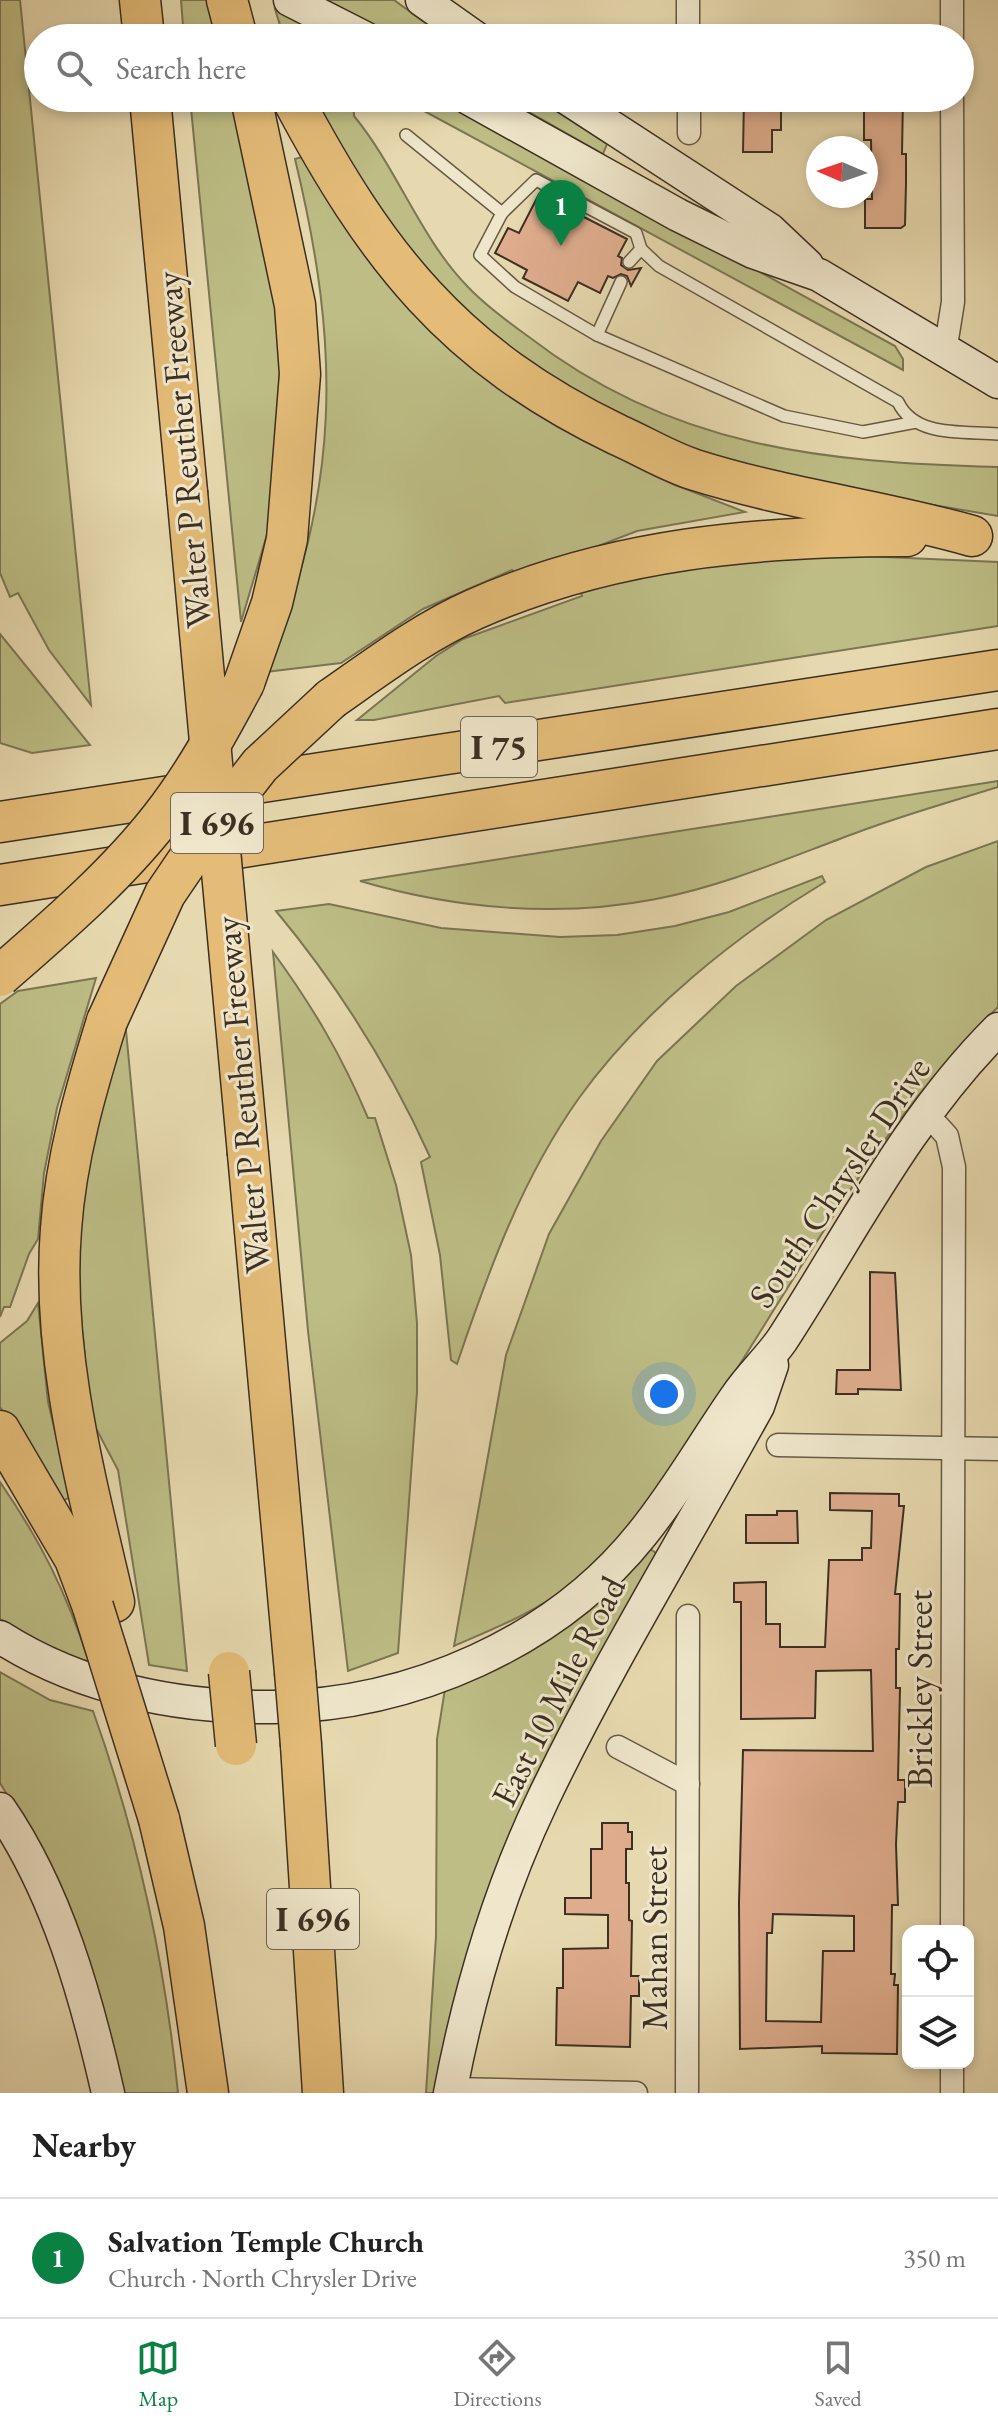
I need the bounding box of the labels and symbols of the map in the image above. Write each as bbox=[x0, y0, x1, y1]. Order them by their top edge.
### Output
north arrow bbox=[806, 136, 878, 208]
pin: 1 bbox=[535, 180, 587, 246]
street label: Walter P Reuther Freeway bbox=[144, 269, 222, 630]
road number: I 75 bbox=[461, 717, 537, 777]
road number: I 696 bbox=[171, 793, 263, 853]
street label: Walter P Reuther Freeway bbox=[203, 914, 281, 1275]
street label: South Chrysler Drive bbox=[738, 1047, 940, 1317]
your location bbox=[644, 1374, 684, 1414]
street label: East 10 Mile Road bbox=[480, 1567, 637, 1814]
street label: Brickley Street bbox=[896, 1589, 943, 1788]
street label: Mahan Street bbox=[631, 1845, 678, 2030]
road number: I 696 bbox=[267, 1889, 359, 1949]

